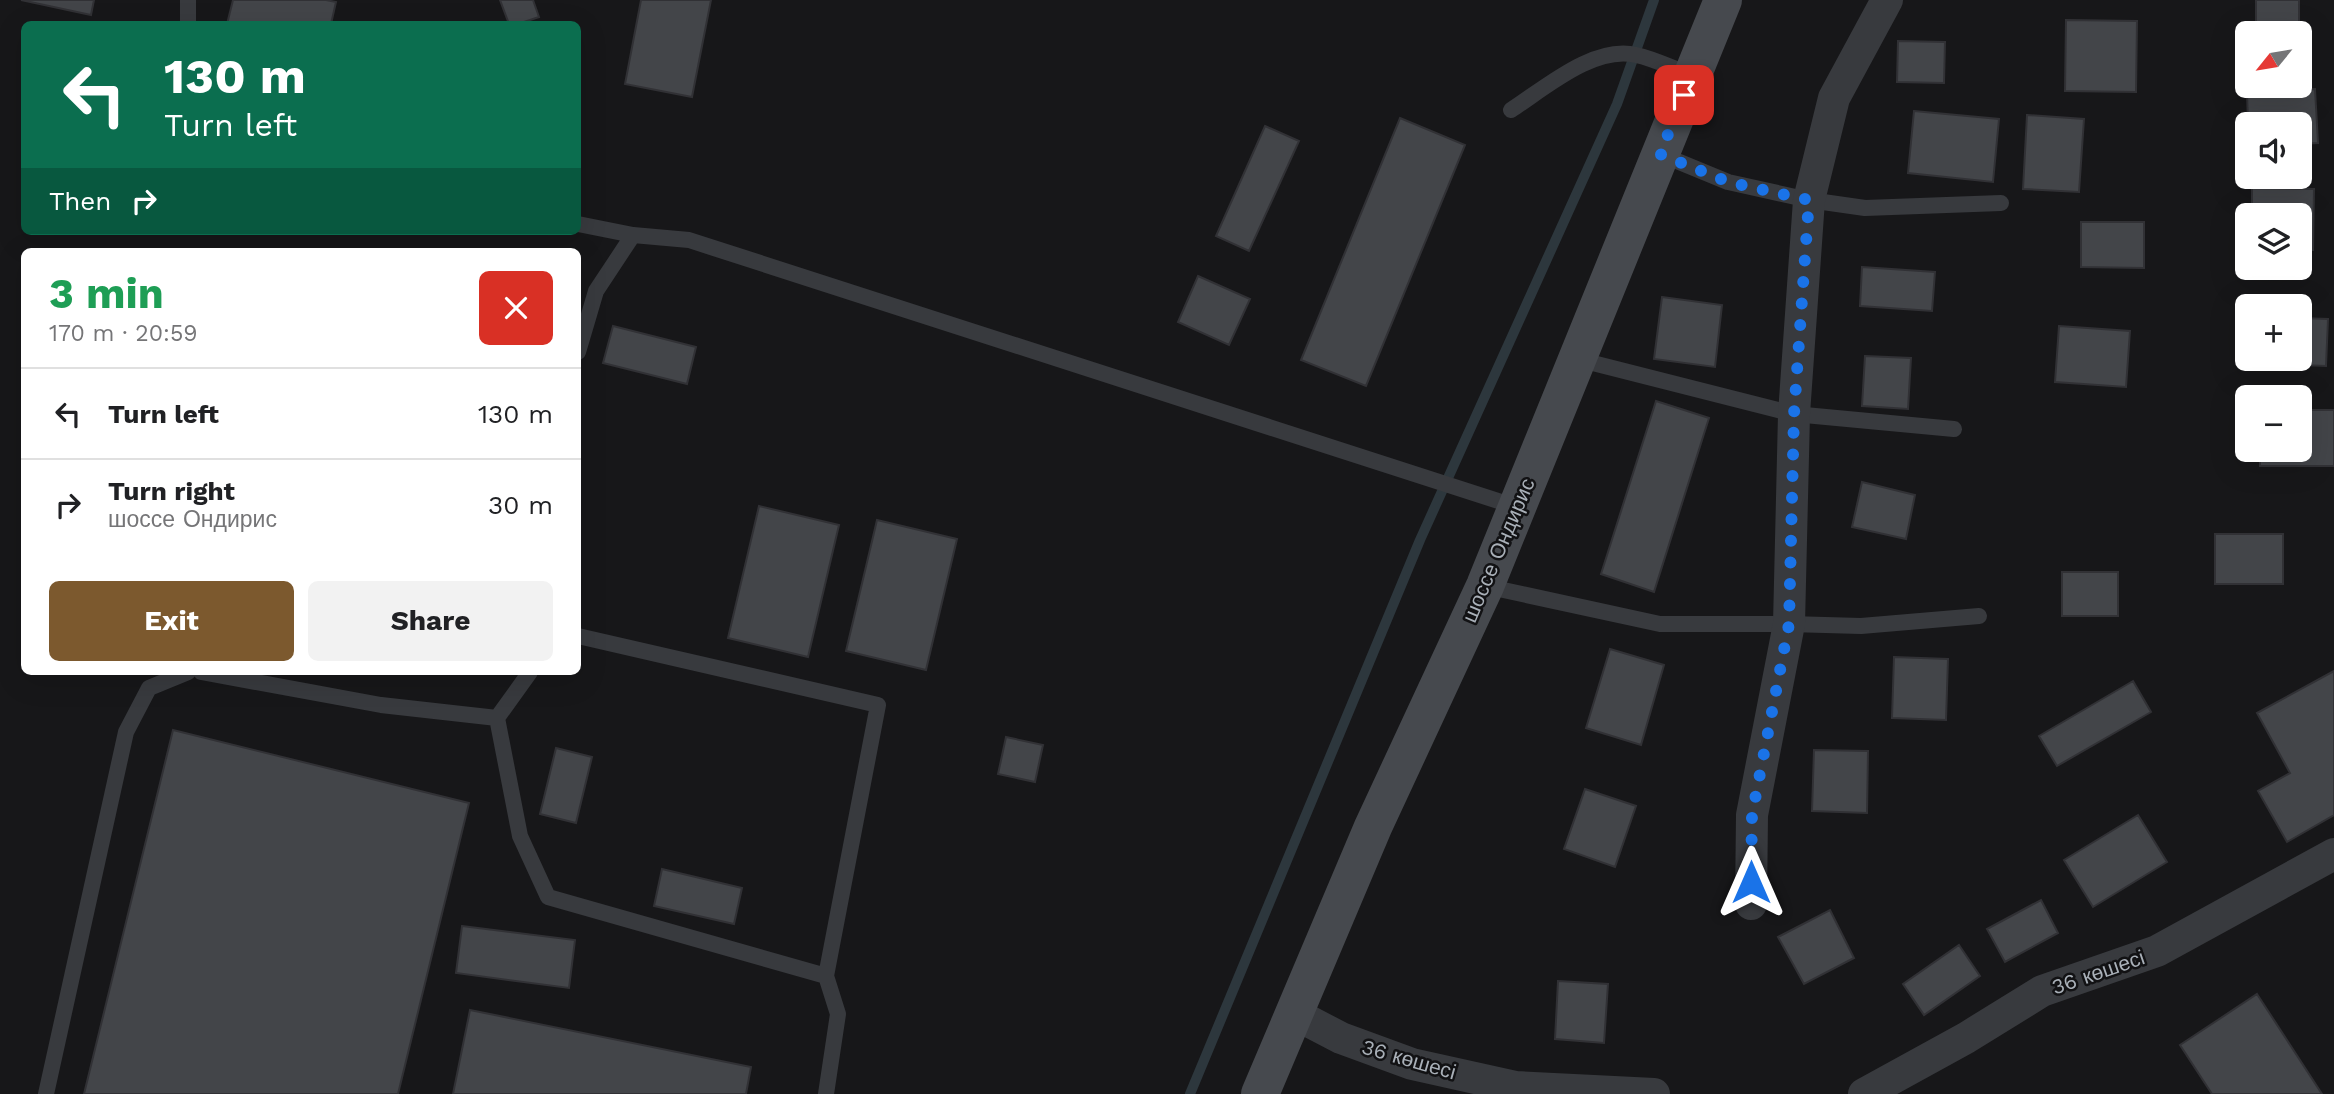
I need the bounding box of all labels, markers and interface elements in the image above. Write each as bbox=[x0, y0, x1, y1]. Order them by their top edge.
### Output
north arrow bbox=[2235, 21, 2312, 98]
map controls bbox=[2235, 21, 2312, 462]
text: 130 m bbox=[164, 47, 306, 105]
icon: left bbox=[49, 49, 140, 140]
pin bbox=[1654, 65, 1714, 125]
icon: arrive bbox=[1665, 76, 1703, 114]
text: Turn left bbox=[164, 106, 297, 144]
button: sound bbox=[2235, 112, 2312, 189]
icon: right bbox=[125, 182, 163, 220]
text: Then bbox=[49, 186, 111, 216]
button: layers bbox=[2235, 203, 2312, 280]
text: 3 min bbox=[49, 269, 164, 318]
button: close bbox=[479, 271, 553, 345]
button: + bbox=[2235, 294, 2312, 371]
text: 170 m · 20:59 bbox=[49, 320, 197, 347]
button: − bbox=[2235, 385, 2312, 462]
icon: left bbox=[49, 395, 87, 433]
text: Turn left bbox=[108, 399, 219, 429]
text: 130 m bbox=[478, 399, 553, 429]
street label: шоссе Ондирис bbox=[1456, 474, 1540, 626]
text: Turn right bbox=[108, 476, 235, 506]
icon: right bbox=[49, 486, 87, 524]
text: 30 m bbox=[488, 490, 553, 520]
text: шоссе Ондирис bbox=[108, 506, 277, 533]
button: Exit bbox=[49, 581, 294, 661]
button: Share bbox=[308, 581, 553, 661]
position arrow bbox=[1714, 845, 1788, 919]
street label: 36 көшесі bbox=[2048, 944, 2148, 1000]
street label: 36 көшесі bbox=[1359, 1034, 1459, 1084]

